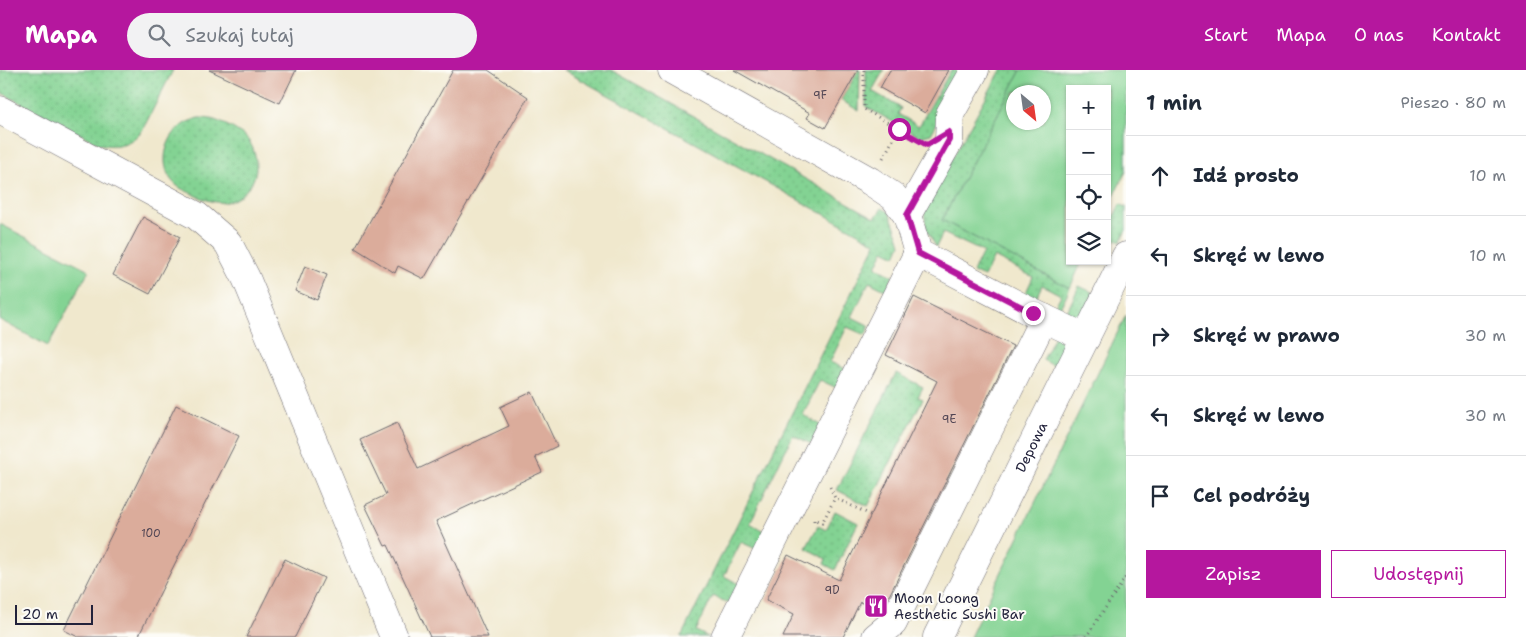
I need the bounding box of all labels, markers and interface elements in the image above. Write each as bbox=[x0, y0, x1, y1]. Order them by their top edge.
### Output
search box bbox=[127, 13, 477, 58]
text: Mapa bbox=[25, 19, 97, 51]
icon: search bbox=[145, 21, 173, 49]
text: Szukaj tutaj bbox=[185, 23, 294, 48]
text: Start bbox=[1204, 23, 1248, 47]
text: Mapa bbox=[1276, 23, 1326, 47]
text: O nas bbox=[1354, 23, 1404, 47]
text: Kontakt bbox=[1432, 23, 1501, 47]
north arrow bbox=[1006, 85, 1051, 130]
map controls bbox=[1066, 85, 1111, 265]
button: + bbox=[1066, 85, 1111, 130]
house number: 9F bbox=[813, 88, 827, 103]
text: 1 min bbox=[1146, 89, 1202, 117]
text: Pieszo · 80 m bbox=[1401, 92, 1506, 113]
route start bbox=[888, 118, 911, 141]
button: − bbox=[1066, 130, 1111, 175]
icon: ahead bbox=[1146, 162, 1174, 190]
text: Idź prosto bbox=[1193, 163, 1299, 188]
text: 10 m bbox=[1469, 165, 1506, 186]
button: locate bbox=[1066, 175, 1111, 220]
button: layers bbox=[1066, 220, 1111, 265]
icon: left bbox=[1146, 242, 1174, 270]
text: Skręć w lewo bbox=[1193, 243, 1325, 268]
text: 10 m bbox=[1469, 245, 1506, 266]
route end bbox=[1022, 302, 1045, 325]
icon: right bbox=[1146, 322, 1174, 350]
text: Skręć w prawo bbox=[1193, 323, 1340, 348]
text: 30 m bbox=[1465, 325, 1506, 346]
icon: left bbox=[1146, 402, 1174, 430]
text: Skręć w lewo bbox=[1193, 403, 1325, 428]
text: 30 m bbox=[1465, 405, 1506, 426]
house number: 9E bbox=[942, 412, 956, 427]
street label: Depowa bbox=[1011, 419, 1051, 475]
icon: arrive bbox=[1146, 482, 1174, 510]
text: Cel podróży bbox=[1193, 483, 1310, 508]
house number: 100 bbox=[141, 526, 161, 541]
button: Zapisz bbox=[1146, 550, 1321, 598]
button: Udostępnij bbox=[1331, 550, 1506, 598]
house number: 9D bbox=[825, 583, 839, 598]
place label: Moon Loong Aesthetic Sushi Bar bbox=[894, 589, 1025, 623]
restaurant icon: Moon Loong Aesthetic Sushi Bar bbox=[863, 593, 889, 619]
scale bar bbox=[15, 602, 92, 625]
text: 20 m bbox=[22, 605, 58, 623]

